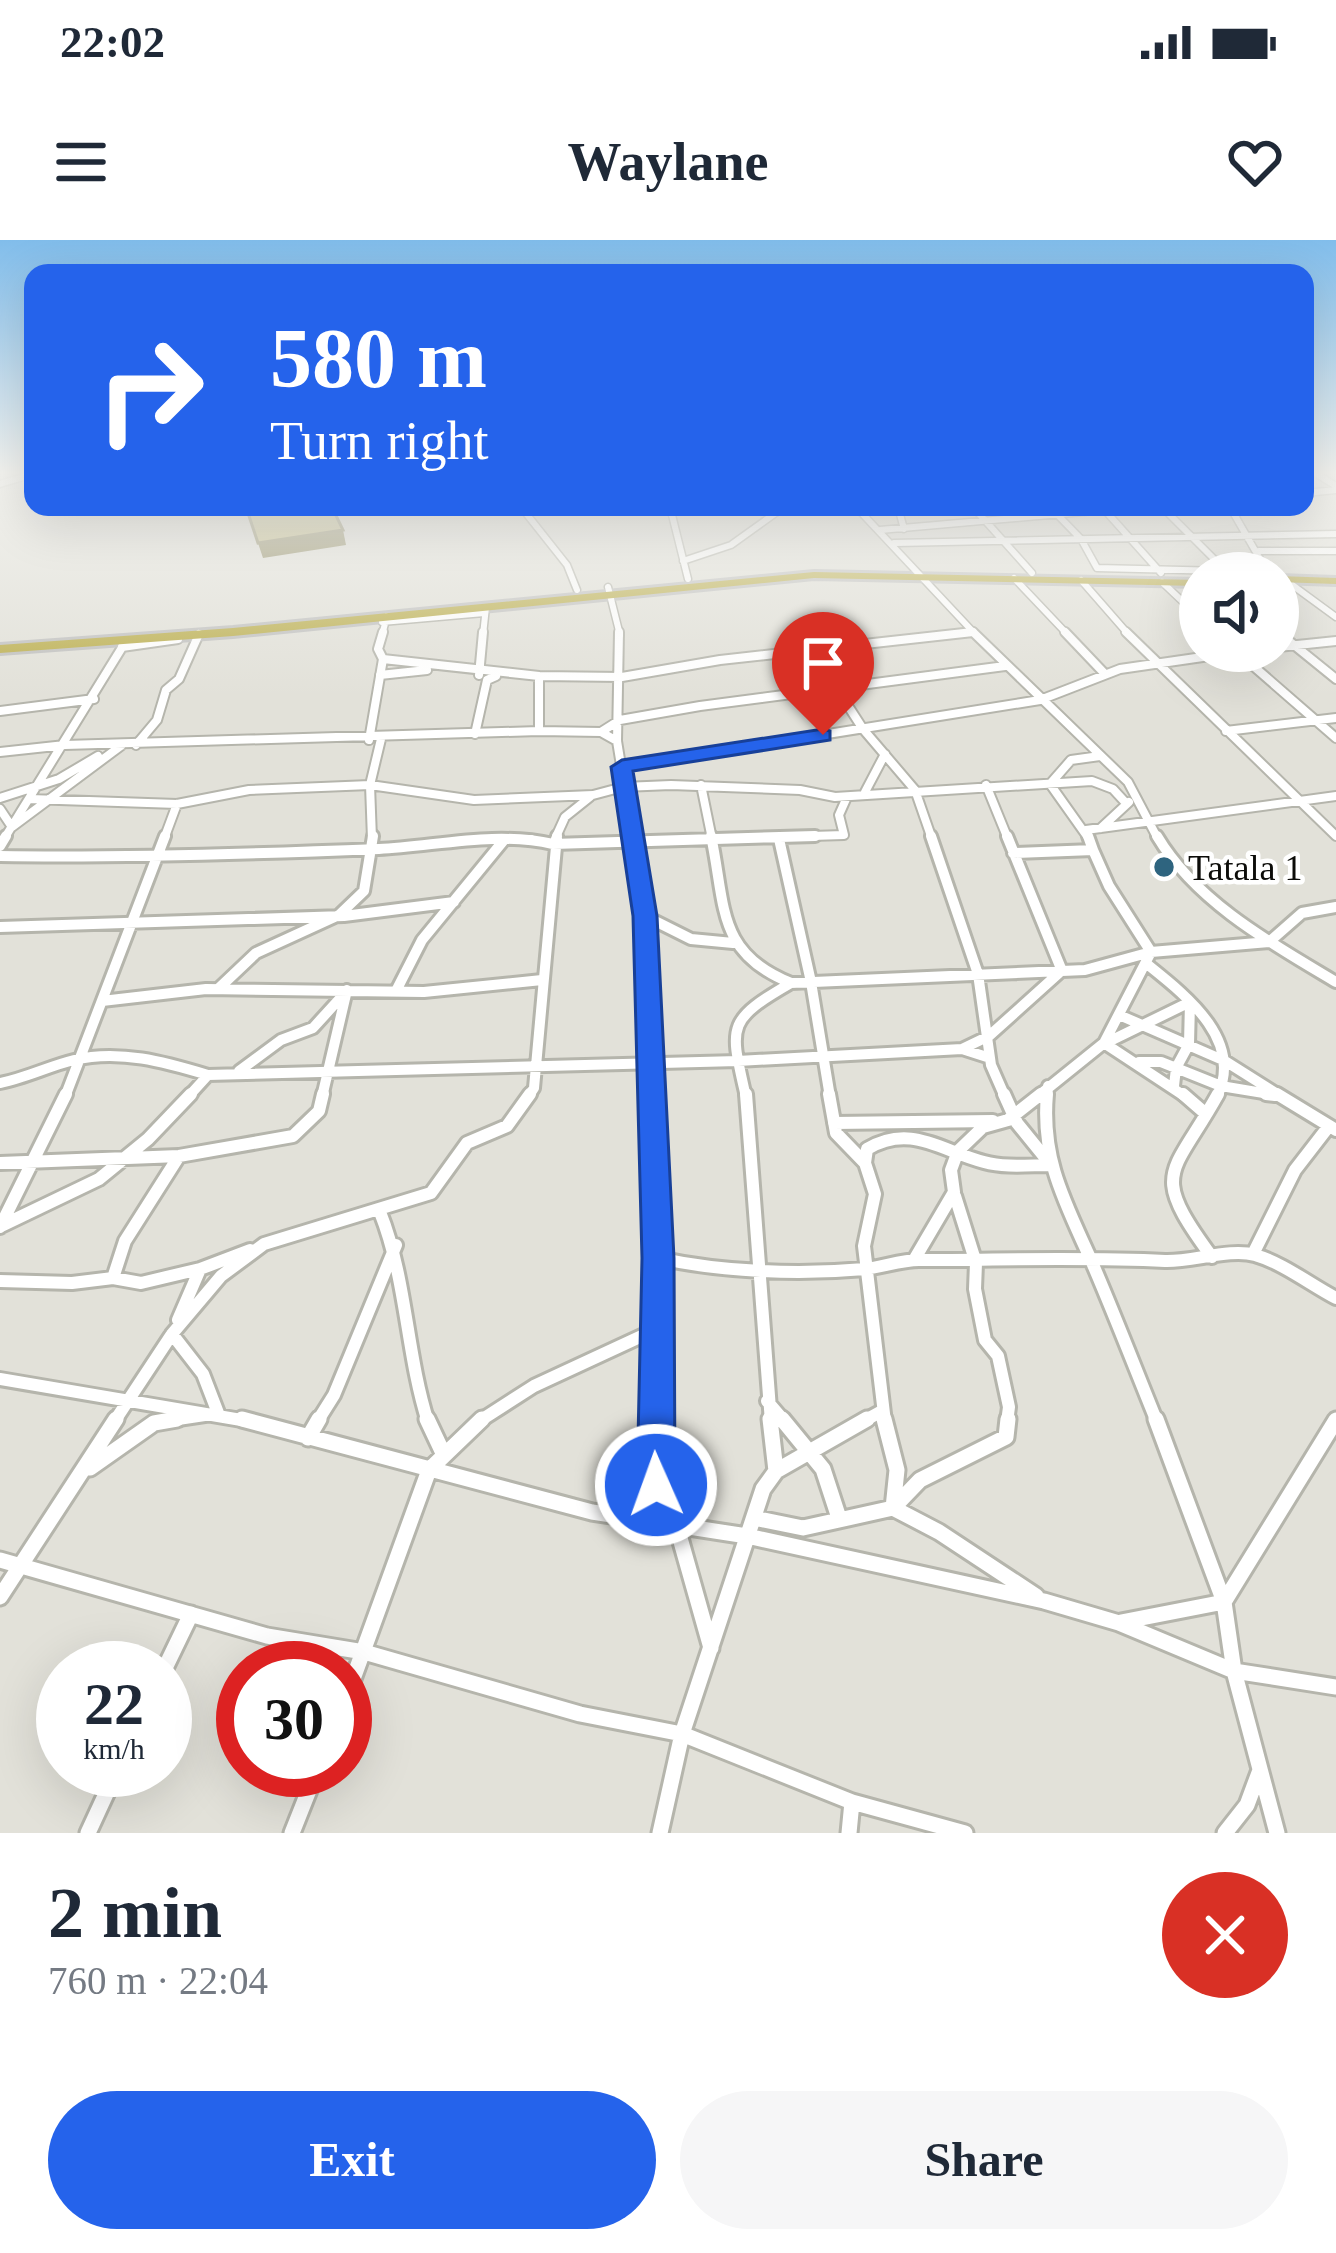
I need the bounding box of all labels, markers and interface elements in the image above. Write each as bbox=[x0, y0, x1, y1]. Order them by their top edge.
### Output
text: 22:02 bbox=[60, 17, 165, 67]
icon: menu bbox=[48, 129, 114, 195]
icon: heart bbox=[1222, 129, 1288, 195]
text: Waylane bbox=[567, 132, 769, 192]
icon: right bbox=[72, 312, 228, 468]
text: 580 m bbox=[270, 312, 487, 405]
text: Turn right bbox=[270, 411, 489, 471]
map controls bbox=[1179, 552, 1299, 672]
button: sound bbox=[1179, 552, 1299, 672]
pin bbox=[772, 612, 874, 735]
icon: arrive bbox=[790, 630, 856, 696]
place label: Tatala 1 bbox=[1188, 848, 1302, 888]
marker: Tatala 1 bbox=[1151, 854, 1177, 880]
position arrow bbox=[593, 1422, 719, 1548]
speed limit sign: 30 bbox=[216, 1641, 372, 1797]
text: 22 bbox=[84, 1671, 144, 1737]
text: km/h bbox=[83, 1732, 145, 1765]
button: close bbox=[1162, 1872, 1288, 1998]
text: 2 min bbox=[48, 1873, 222, 1953]
text: 760 m · 22:04 bbox=[48, 1959, 268, 2002]
button: Exit bbox=[48, 2091, 656, 2229]
button: Share bbox=[680, 2091, 1288, 2229]

